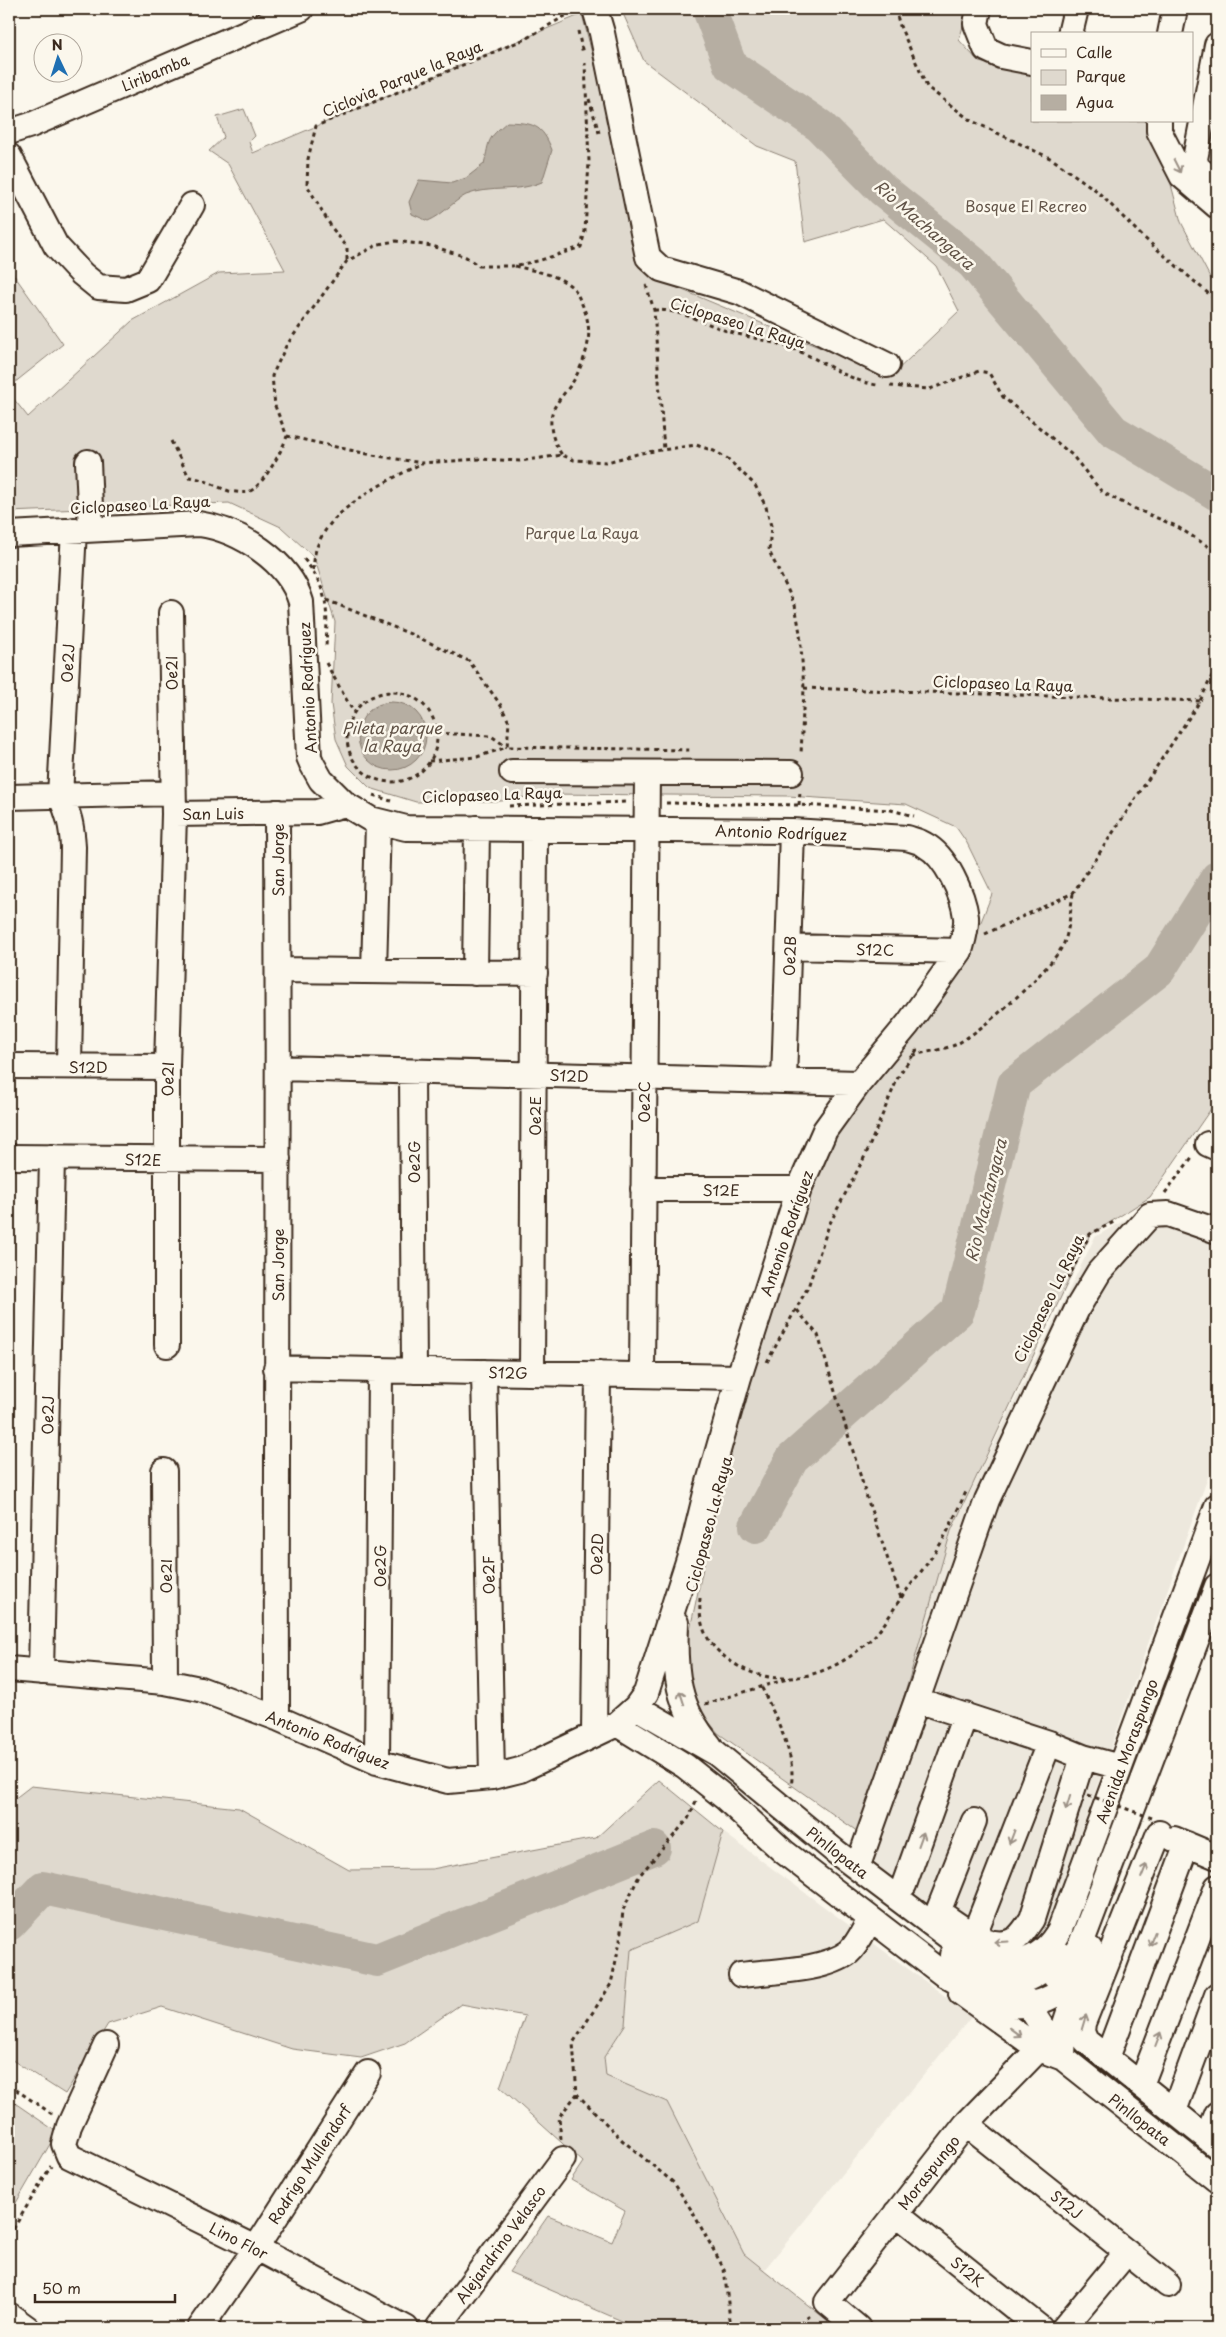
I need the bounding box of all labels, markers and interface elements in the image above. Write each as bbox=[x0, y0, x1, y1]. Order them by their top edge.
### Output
north arrow bbox=[32, 32, 82, 82]
legend bbox=[1031, 32, 1194, 122]
text: N bbox=[51, 34, 63, 55]
street label: Ciclovia Parque la Raya bbox=[318, 34, 486, 122]
text: Calle bbox=[1076, 40, 1113, 63]
street label: Liribamba bbox=[117, 47, 193, 97]
text: Parque bbox=[1076, 64, 1126, 87]
text: Agua bbox=[1076, 90, 1114, 113]
one-way arrow bbox=[1173, 158, 1182, 173]
water label: Rio Machangara bbox=[870, 174, 981, 275]
park label: Bosque El Recreo bbox=[965, 194, 1087, 217]
street label: Ciclopaseo La Raya bbox=[667, 290, 809, 354]
street label: Ciclopaseo La Raya bbox=[69, 489, 211, 519]
park label: Parque La Raya bbox=[525, 521, 639, 544]
street label: Antonio Rodríguez bbox=[292, 622, 322, 754]
street label: Oe2J bbox=[54, 643, 80, 683]
street label: Oe2I bbox=[159, 655, 183, 691]
street label: Ciclopaseo La Raya bbox=[932, 669, 1074, 697]
water label: Pileta parque la Raya bbox=[342, 715, 443, 757]
street label: Ciclopaseo La Raya bbox=[421, 780, 563, 808]
street label: San Luis bbox=[182, 801, 244, 825]
street label: Antonio Rodríguez bbox=[715, 818, 847, 846]
street label: San Jorge bbox=[266, 823, 289, 897]
street label: Oe2B bbox=[777, 936, 801, 976]
street label: S12C bbox=[856, 937, 894, 961]
street label: S12D bbox=[68, 1055, 108, 1078]
street label: Oe2I bbox=[155, 1061, 179, 1097]
street label: S12D bbox=[549, 1063, 589, 1087]
street label: Oe2C bbox=[632, 1081, 655, 1123]
street label: Oe2E bbox=[523, 1096, 546, 1136]
water label: Rio Machangara bbox=[958, 1135, 1012, 1264]
street label: Oe2G bbox=[402, 1141, 425, 1183]
street label: S12E bbox=[124, 1147, 162, 1171]
street label: Antonio Rodríguez bbox=[754, 1167, 818, 1299]
street label: S12E bbox=[702, 1178, 740, 1201]
street label: San Jorge bbox=[266, 1228, 289, 1302]
street label: Ciclopaseo La Raya bbox=[1007, 1230, 1089, 1366]
street label: S12G bbox=[488, 1360, 528, 1384]
street label: Oe2J bbox=[35, 1395, 59, 1435]
street label: Ciclopaseo La Raya bbox=[679, 1453, 737, 1595]
street label: Oe2D bbox=[584, 1533, 608, 1575]
street label: Oe2G bbox=[368, 1545, 391, 1587]
street label: Oe2F bbox=[476, 1555, 500, 1595]
street label: Oe2I bbox=[154, 1559, 177, 1593]
street label: Avenida Moraspungo bbox=[1089, 1675, 1163, 1827]
one-way arrow bbox=[676, 1690, 686, 1706]
street label: Antonio Rodríguez bbox=[263, 1704, 393, 1774]
one-way arrow bbox=[1063, 1795, 1073, 1811]
street label: Pinllopata bbox=[802, 1820, 874, 1884]
one-way arrow bbox=[1007, 1829, 1016, 1844]
one-way arrow bbox=[917, 1832, 926, 1847]
one-way arrow bbox=[1140, 1864, 1150, 1879]
one-way arrow bbox=[1147, 1931, 1156, 1946]
one-way arrow bbox=[993, 1937, 1009, 1946]
one-way arrow bbox=[1080, 2014, 1090, 2030]
one-way arrow bbox=[1008, 2027, 1022, 2037]
one-way arrow bbox=[1154, 2032, 1163, 2047]
street label: Pinllopata bbox=[1104, 2087, 1176, 2151]
street label: Rodrigo Mullendorf bbox=[262, 2099, 357, 2228]
street label: Moraspungo bbox=[891, 2130, 965, 2214]
street label: Alejandrino Velasco bbox=[449, 2180, 551, 2308]
street label: S12J bbox=[1046, 2184, 1088, 2224]
street label: Lino Flor bbox=[206, 2215, 272, 2265]
street label: S12K bbox=[946, 2250, 990, 2292]
scale bar bbox=[35, 2272, 175, 2304]
text: 50 m bbox=[42, 2276, 81, 2299]

